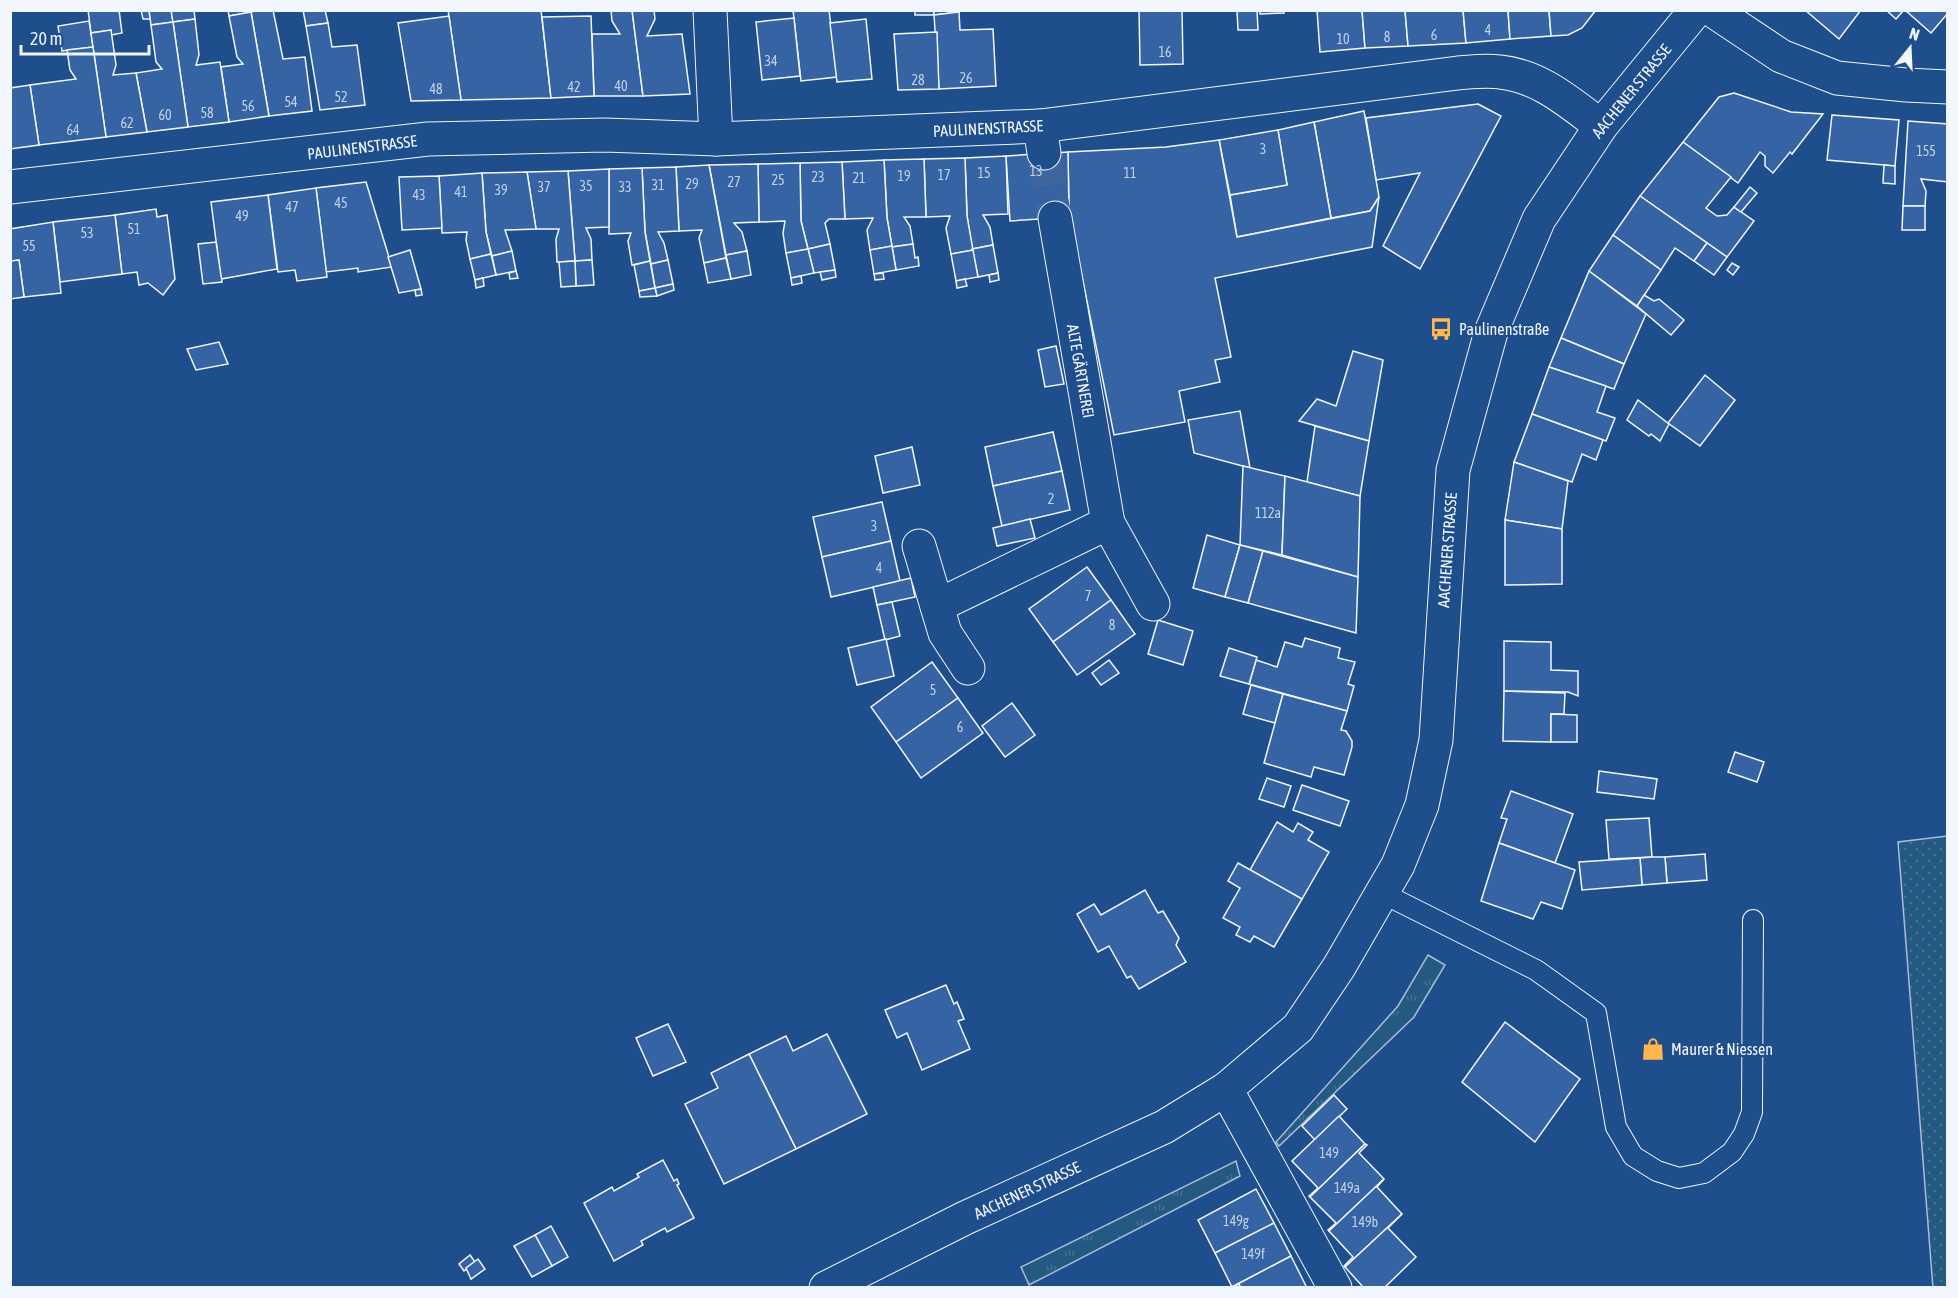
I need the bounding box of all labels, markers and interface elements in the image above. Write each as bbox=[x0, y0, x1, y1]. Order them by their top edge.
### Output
scale bar bbox=[21, 18, 148, 56]
north arrow bbox=[1880, 18, 1940, 78]
house number: 4 bbox=[1485, 22, 1492, 38]
text: N bbox=[1907, 24, 1922, 44]
house number: 6 bbox=[1431, 27, 1438, 43]
text: 20 m bbox=[30, 28, 62, 49]
house number: 8 bbox=[1384, 29, 1391, 45]
house number: 10 bbox=[1336, 31, 1350, 47]
street label: AACHENER STRASSE bbox=[1588, 40, 1674, 141]
house number: 16 bbox=[1158, 44, 1172, 60]
house number: 34 bbox=[764, 53, 778, 69]
house number: 26 bbox=[959, 70, 973, 86]
house number: 28 bbox=[911, 72, 925, 88]
house number: 40 bbox=[614, 78, 628, 94]
house number: 42 bbox=[567, 79, 581, 95]
house number: 48 bbox=[429, 81, 443, 97]
house number: 52 bbox=[334, 89, 348, 105]
house number: 54 bbox=[284, 94, 298, 110]
house number: 56 bbox=[241, 98, 255, 114]
house number: 58 bbox=[200, 105, 214, 121]
house number: 60 bbox=[158, 107, 172, 123]
house number: 62 bbox=[120, 115, 134, 131]
street label: PAULINENSTRASSE bbox=[932, 116, 1044, 140]
house number: 64 bbox=[66, 122, 80, 138]
street label: PAULINENSTRASSE bbox=[306, 131, 418, 163]
house number: 3 bbox=[1260, 141, 1266, 157]
house number: 155 bbox=[1916, 143, 1936, 159]
house number: 13 bbox=[1029, 163, 1043, 179]
house number: 15 bbox=[977, 165, 991, 181]
house number: 11 bbox=[1123, 165, 1137, 181]
house number: 17 bbox=[937, 167, 951, 183]
house number: 19 bbox=[897, 168, 911, 184]
house number: 23 bbox=[811, 169, 825, 185]
house number: 21 bbox=[852, 170, 866, 186]
house number: 25 bbox=[771, 172, 785, 188]
house number: 27 bbox=[727, 174, 741, 190]
house number: 29 bbox=[685, 176, 699, 192]
house number: 31 bbox=[651, 177, 665, 193]
house number: 35 bbox=[579, 178, 593, 194]
house number: 37 bbox=[537, 179, 551, 195]
house number: 33 bbox=[618, 179, 632, 195]
house number: 39 bbox=[494, 182, 508, 198]
house number: 41 bbox=[454, 184, 468, 200]
house number: 43 bbox=[412, 187, 426, 203]
house number: 45 bbox=[334, 195, 348, 211]
house number: 47 bbox=[285, 199, 299, 215]
house number: 49 bbox=[235, 208, 249, 224]
house number: 51 bbox=[127, 221, 141, 237]
house number: 53 bbox=[80, 225, 94, 241]
house number: 55 bbox=[22, 238, 36, 254]
bus stop icon: Paulinenstraße bbox=[1428, 316, 1454, 342]
place label: Paulinenstraße bbox=[1459, 320, 1549, 338]
street label: ALTE GÄRTNEREI bbox=[1064, 323, 1098, 419]
house number: 2 bbox=[1048, 491, 1054, 507]
street label: AACHENER STRASSE bbox=[1434, 492, 1460, 608]
house number: 112a bbox=[1255, 505, 1281, 521]
house number: 3 bbox=[871, 518, 877, 534]
house number: 4 bbox=[876, 560, 883, 576]
house number: 7 bbox=[1085, 588, 1091, 604]
house number: 8 bbox=[1109, 617, 1116, 633]
house number: 5 bbox=[930, 682, 936, 698]
house number: 6 bbox=[957, 719, 964, 735]
shop icon: Maurer & Niessen bbox=[1640, 1036, 1666, 1062]
place label: Maurer & Niessen bbox=[1671, 1040, 1773, 1058]
house number: 149 bbox=[1319, 1145, 1339, 1161]
street label: AACHENER STRASSE bbox=[971, 1157, 1083, 1223]
house number: 149a bbox=[1334, 1180, 1360, 1196]
house number: 149g bbox=[1223, 1213, 1249, 1229]
house number: 149b bbox=[1352, 1214, 1379, 1230]
house number: 149f bbox=[1241, 1246, 1265, 1262]

